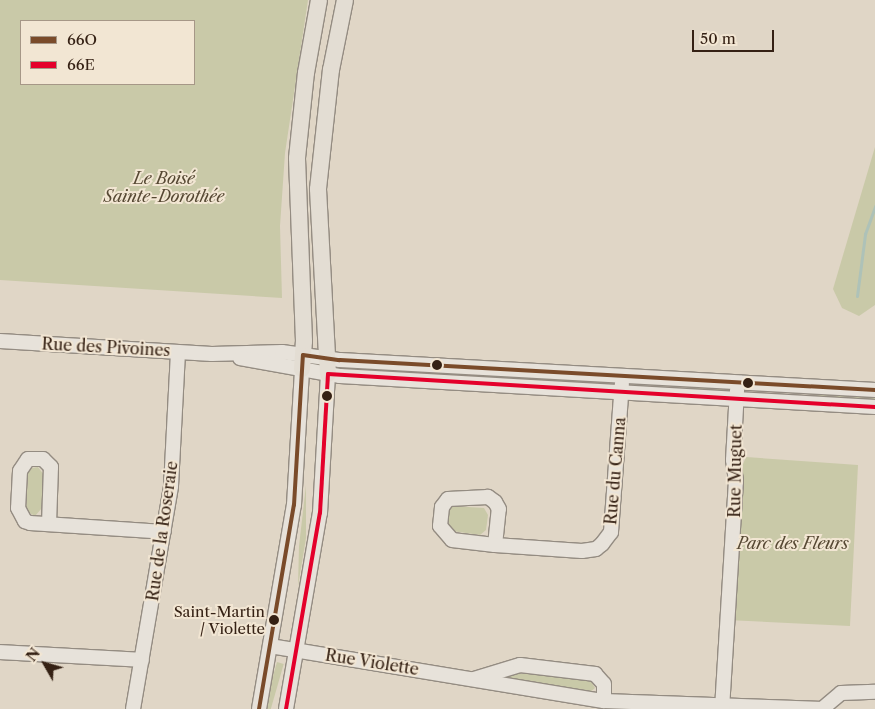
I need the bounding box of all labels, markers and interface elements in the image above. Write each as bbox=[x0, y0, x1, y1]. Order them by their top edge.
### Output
legend bbox=[20, 20, 195, 85]
scale bar bbox=[695, 20, 778, 52]
text: 50 m bbox=[700, 29, 736, 48]
text: 66O bbox=[67, 30, 97, 49]
text: 66E bbox=[67, 55, 95, 74]
park label: Le Boisé Sainte-Dorothée bbox=[104, 168, 224, 206]
street label: Rue des Pivoines bbox=[41, 334, 171, 360]
unlabelled marker bbox=[432, 360, 442, 370]
unlabelled marker bbox=[743, 378, 753, 388]
unlabelled marker bbox=[322, 391, 332, 401]
street label: Rue du Canna bbox=[601, 416, 629, 526]
street label: Rue Muguet bbox=[725, 424, 745, 518]
street label: Rue de la Roseraie bbox=[143, 460, 181, 602]
park label: Parc des Fleurs bbox=[737, 533, 849, 553]
place label: Saint-Martin / Violette bbox=[174, 602, 265, 637]
marker: Saint-Martin / Violette bbox=[269, 615, 279, 625]
north arrow bbox=[20, 639, 70, 689]
text: N bbox=[22, 644, 44, 665]
street label: Rue Violette bbox=[324, 645, 420, 679]

